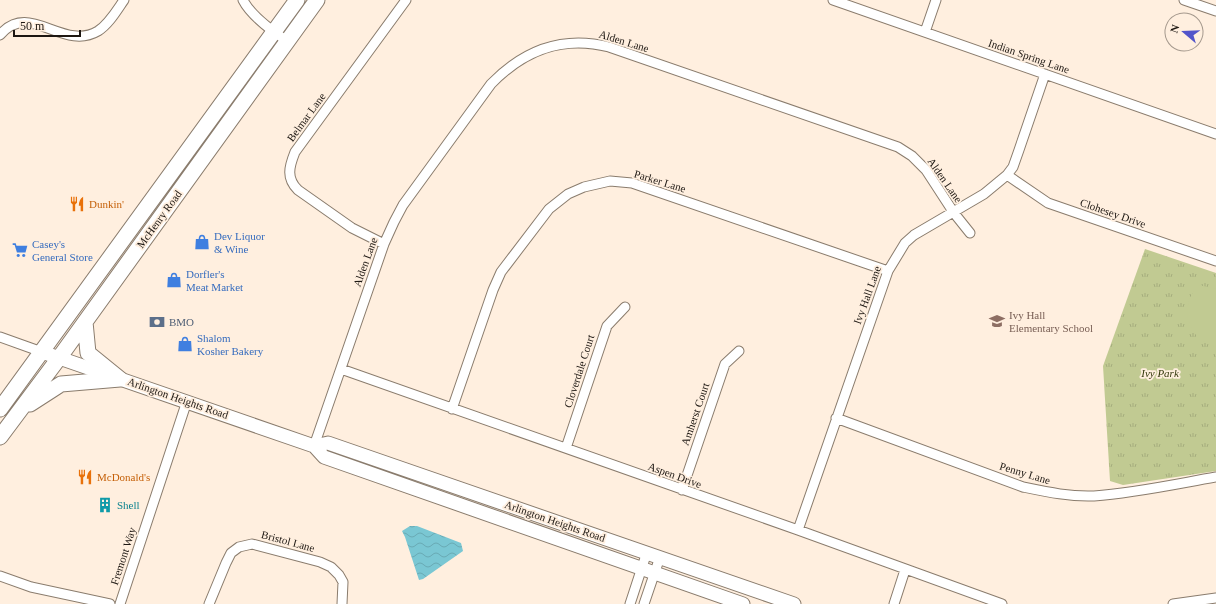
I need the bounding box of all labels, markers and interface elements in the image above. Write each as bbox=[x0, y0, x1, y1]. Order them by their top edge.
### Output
scale bar bbox=[14, 12, 80, 38]
north arrow bbox=[1164, 12, 1204, 52]
text: 50 m bbox=[20, 19, 45, 33]
text: N bbox=[1168, 23, 1182, 34]
street label: Alden Lane bbox=[598, 28, 651, 54]
street label: Indian Spring Lane bbox=[987, 37, 1071, 76]
street label: Belmar Lane bbox=[284, 90, 328, 144]
street label: Alden Lane bbox=[925, 155, 965, 205]
street label: Parker Lane bbox=[633, 167, 687, 195]
street label: McHenry Road bbox=[134, 188, 184, 250]
restaurant icon: Dunkin' bbox=[68, 195, 86, 213]
street label: Clohesey Drive bbox=[1079, 196, 1148, 230]
place label: Dunkin' bbox=[89, 198, 124, 210]
place label: Dev Liquor & Wine bbox=[214, 230, 265, 255]
shop icon: Dev Liquor & Wine bbox=[193, 233, 211, 251]
street label: Alden Lane bbox=[351, 236, 380, 288]
place label: Casey's General Store bbox=[32, 238, 93, 263]
supermarket icon: Casey's General Store bbox=[11, 241, 29, 259]
street label: Ivy Hall Lane bbox=[851, 264, 883, 326]
place label: Dorfler's Meat Market bbox=[186, 268, 243, 293]
shop icon: Dorfler's Meat Market bbox=[165, 271, 183, 289]
place label: Ivy Hall Elementary School bbox=[1009, 309, 1093, 334]
school or university icon: Ivy Hall Elementary School bbox=[988, 312, 1006, 330]
bank icon: BMO bbox=[148, 313, 166, 331]
place label: BMO bbox=[169, 316, 194, 328]
place label: Shalom Kosher Bakery bbox=[197, 332, 264, 357]
street label: Cloverdale Court bbox=[562, 333, 596, 409]
shop icon: Shalom Kosher Bakery bbox=[176, 335, 194, 353]
park label: Ivy Park bbox=[1140, 367, 1180, 379]
street label: Arlington Heights Road bbox=[126, 375, 230, 421]
street label: Amherst Court bbox=[679, 381, 711, 447]
street label: Aspen Drive bbox=[647, 460, 703, 490]
street label: Penny Lane bbox=[998, 460, 1052, 486]
restaurant icon: McDonald's bbox=[76, 468, 94, 486]
place label: McDonald's bbox=[97, 471, 150, 483]
building icon: Shell bbox=[96, 496, 114, 514]
street label: Arlington Heights Road bbox=[503, 498, 607, 544]
place label: Shell bbox=[117, 499, 140, 511]
street label: Fremont Way bbox=[108, 525, 138, 586]
street label: Bristol Lane bbox=[260, 528, 316, 554]

